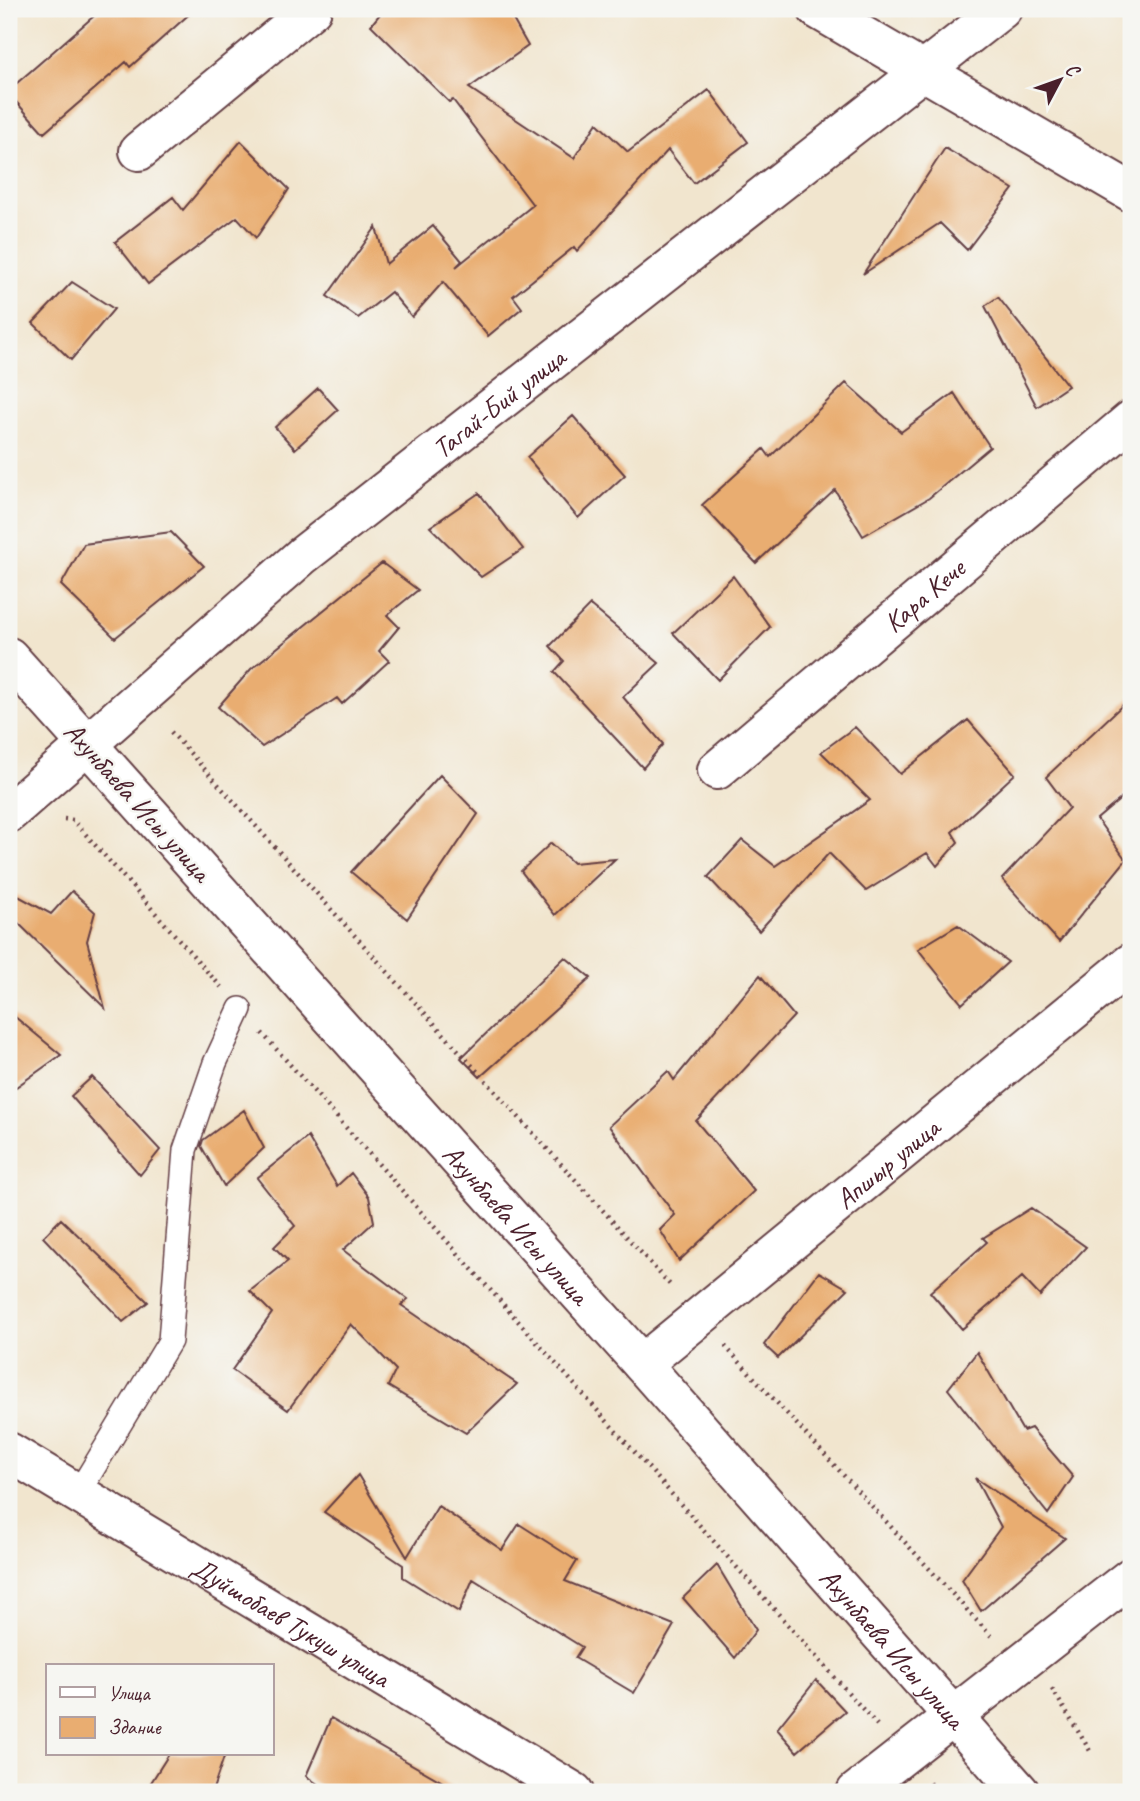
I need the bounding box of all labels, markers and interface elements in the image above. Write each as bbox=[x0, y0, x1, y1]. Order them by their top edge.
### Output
north arrow bbox=[1024, 46, 1094, 116]
text: С bbox=[1060, 58, 1086, 83]
street label: Тагай-Бий улица bbox=[425, 339, 574, 466]
street label: Кара Кече bbox=[876, 550, 974, 640]
street label: Ахунбаева Исы улица bbox=[57, 714, 220, 890]
street label: Апшыр улица bbox=[828, 1109, 949, 1216]
street label: Ахунбаева Исы улица bbox=[435, 1137, 599, 1313]
street label: Дуйшобаев Тукуш улица bbox=[185, 1549, 398, 1696]
street label: Ахунбаева Исы улица bbox=[812, 1561, 975, 1738]
legend bbox=[46, 1664, 273, 1756]
text: Улица bbox=[108, 1680, 151, 1706]
text: Здание bbox=[108, 1714, 162, 1740]

